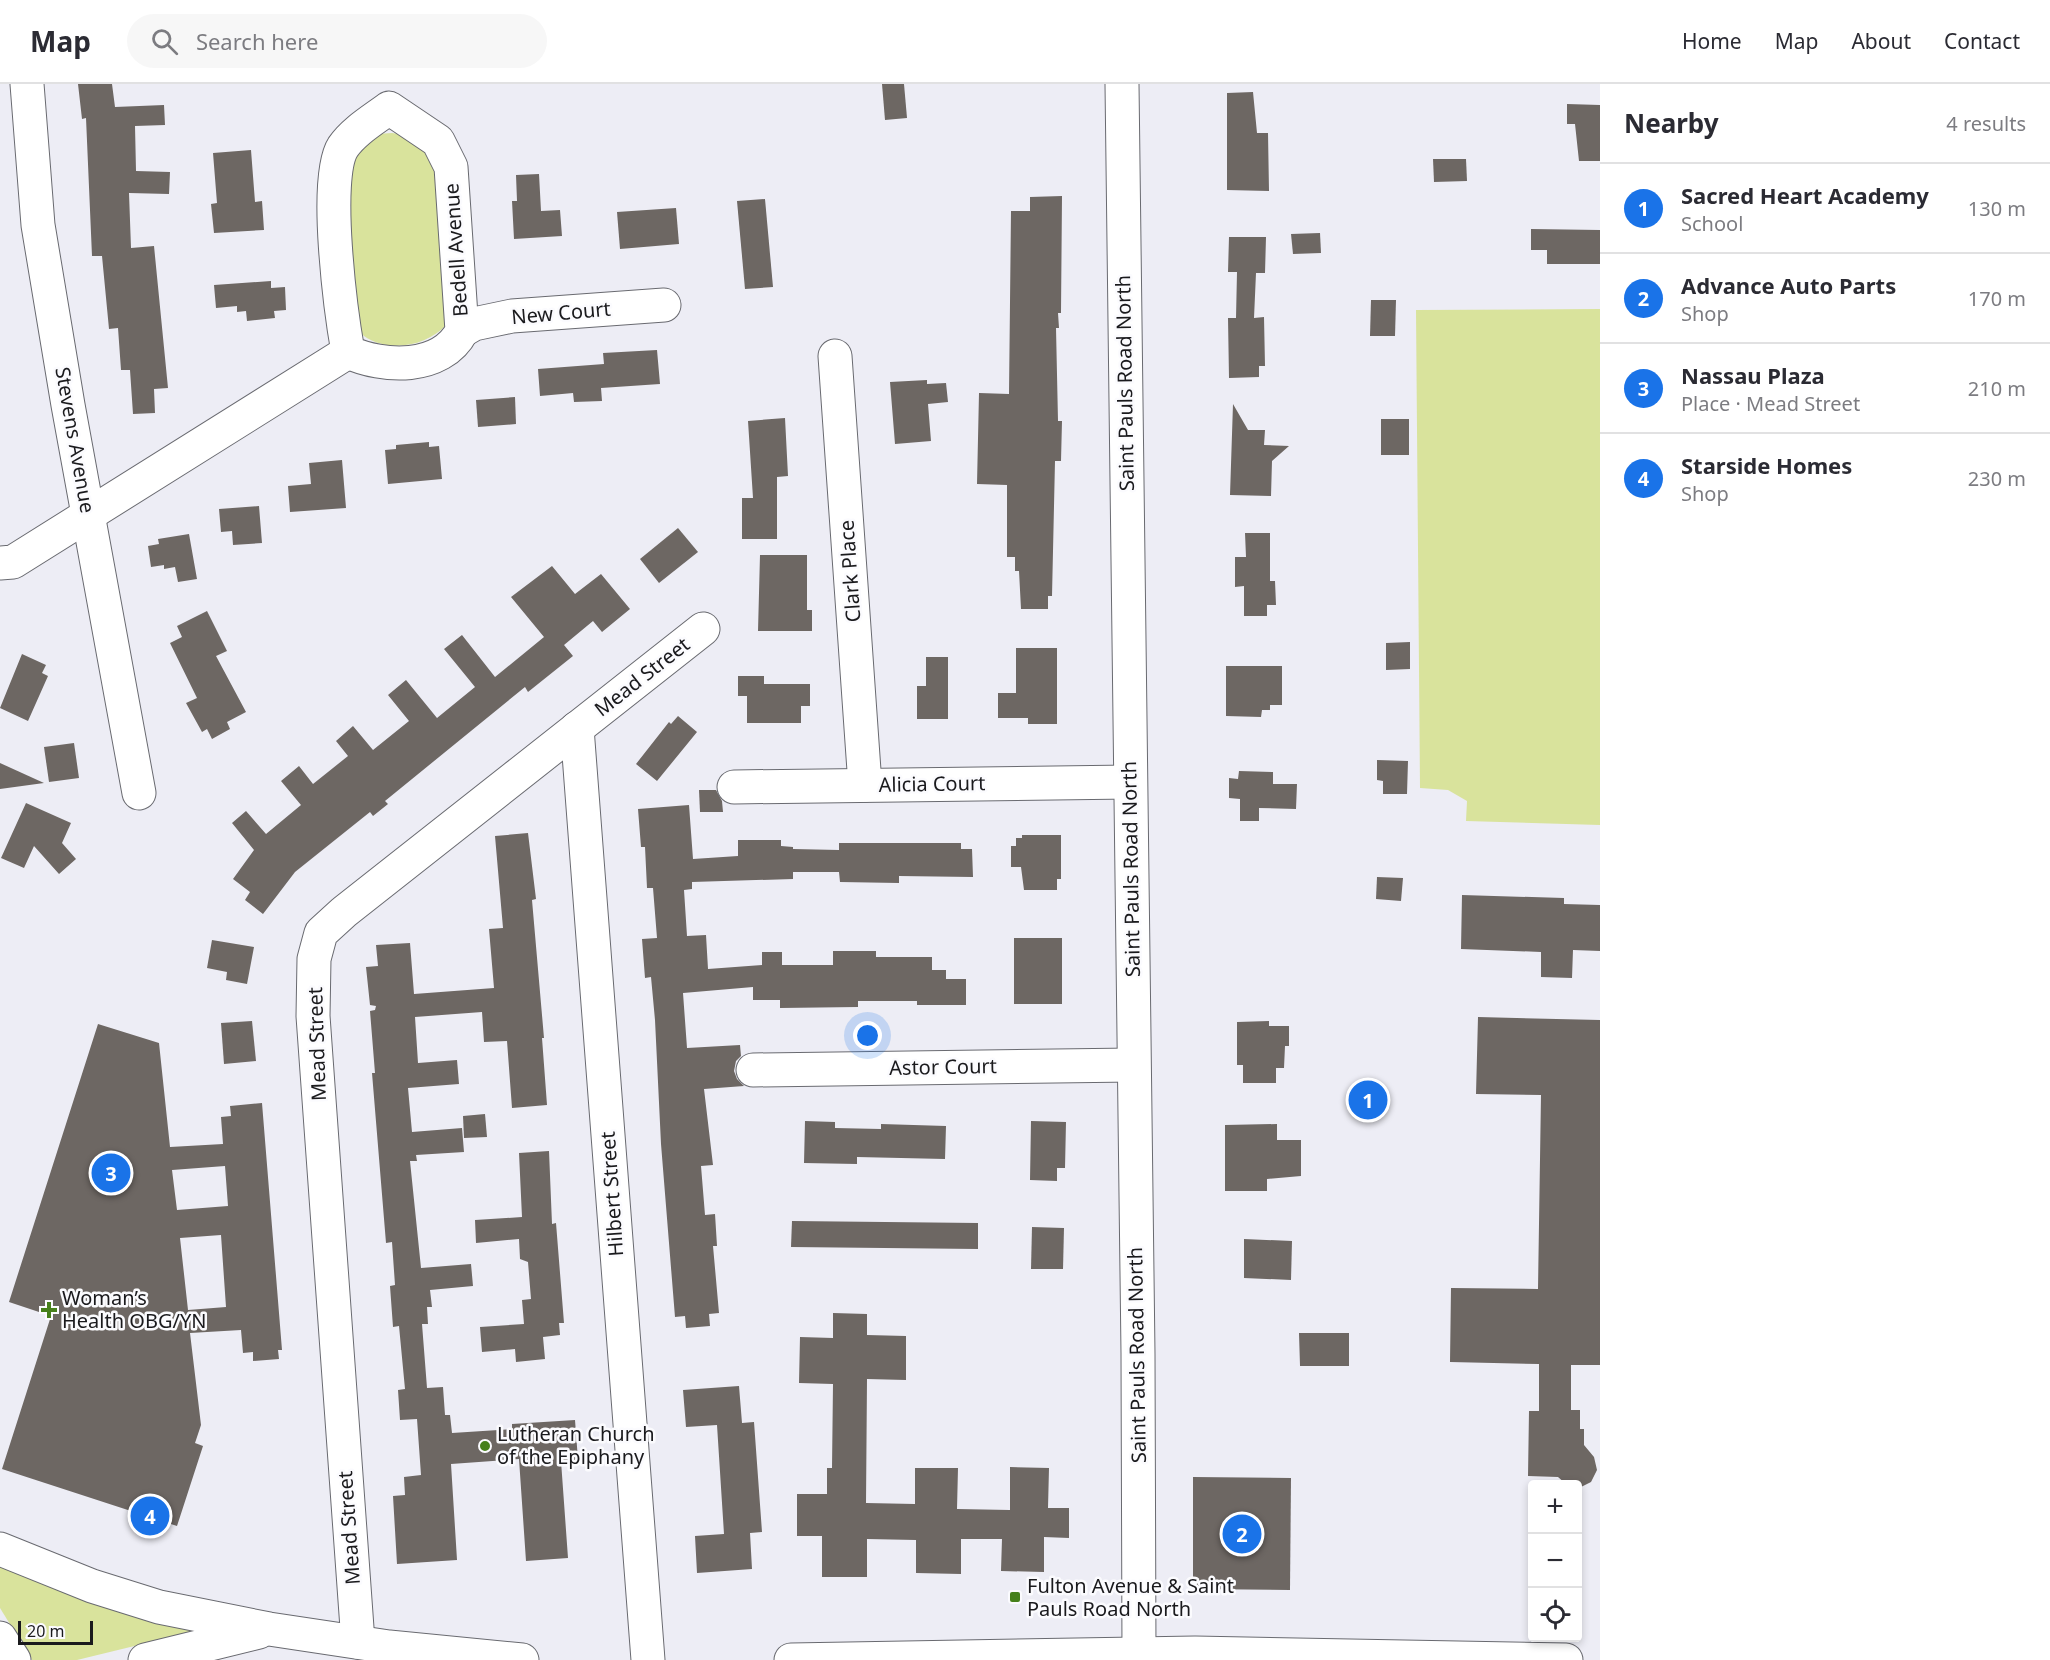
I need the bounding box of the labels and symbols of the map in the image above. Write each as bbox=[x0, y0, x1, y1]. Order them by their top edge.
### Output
street label: Bedell Avenue bbox=[437, 182, 474, 318]
street label: Saint Pauls Road North bbox=[1109, 275, 1140, 491]
street label: New Court bbox=[510, 295, 612, 330]
street label: Stevens Avenue bbox=[49, 365, 102, 515]
street label: Clark Place bbox=[832, 519, 867, 623]
street label: Mead Street bbox=[588, 631, 695, 722]
street label: Saint Pauls Road North bbox=[1115, 761, 1146, 977]
street label: Alicia Court bbox=[878, 769, 986, 798]
street label: Mead Street bbox=[301, 987, 332, 1101]
your location bbox=[853, 1021, 882, 1050]
street label: Astor Court bbox=[889, 1052, 997, 1081]
pin: 1 bbox=[1348, 1078, 1388, 1122]
street label: Hilbert Street bbox=[594, 1131, 629, 1257]
pin: 3 bbox=[92, 1150, 130, 1196]
street label: Saint Pauls Road North bbox=[1121, 1247, 1152, 1463]
place label: Woman’s Health OBG/YN bbox=[62, 1284, 206, 1334]
marker: Woman’s Health OBG/YN bbox=[40, 1301, 58, 1319]
place label: Lutheran Church of the Epiphany bbox=[497, 1420, 655, 1470]
marker: Lutheran Church of the Epiphany bbox=[478, 1439, 492, 1453]
street label: Mead Street bbox=[331, 1470, 366, 1586]
pin: 4 bbox=[130, 1494, 170, 1538]
pin: 2 bbox=[1222, 1512, 1262, 1556]
place label: Fulton Avenue & Saint Pauls Road North bbox=[1027, 1572, 1234, 1622]
marker: Fulton Avenue & Saint Pauls Road North bbox=[1008, 1590, 1022, 1604]
scale bar bbox=[18, 1618, 93, 1646]

